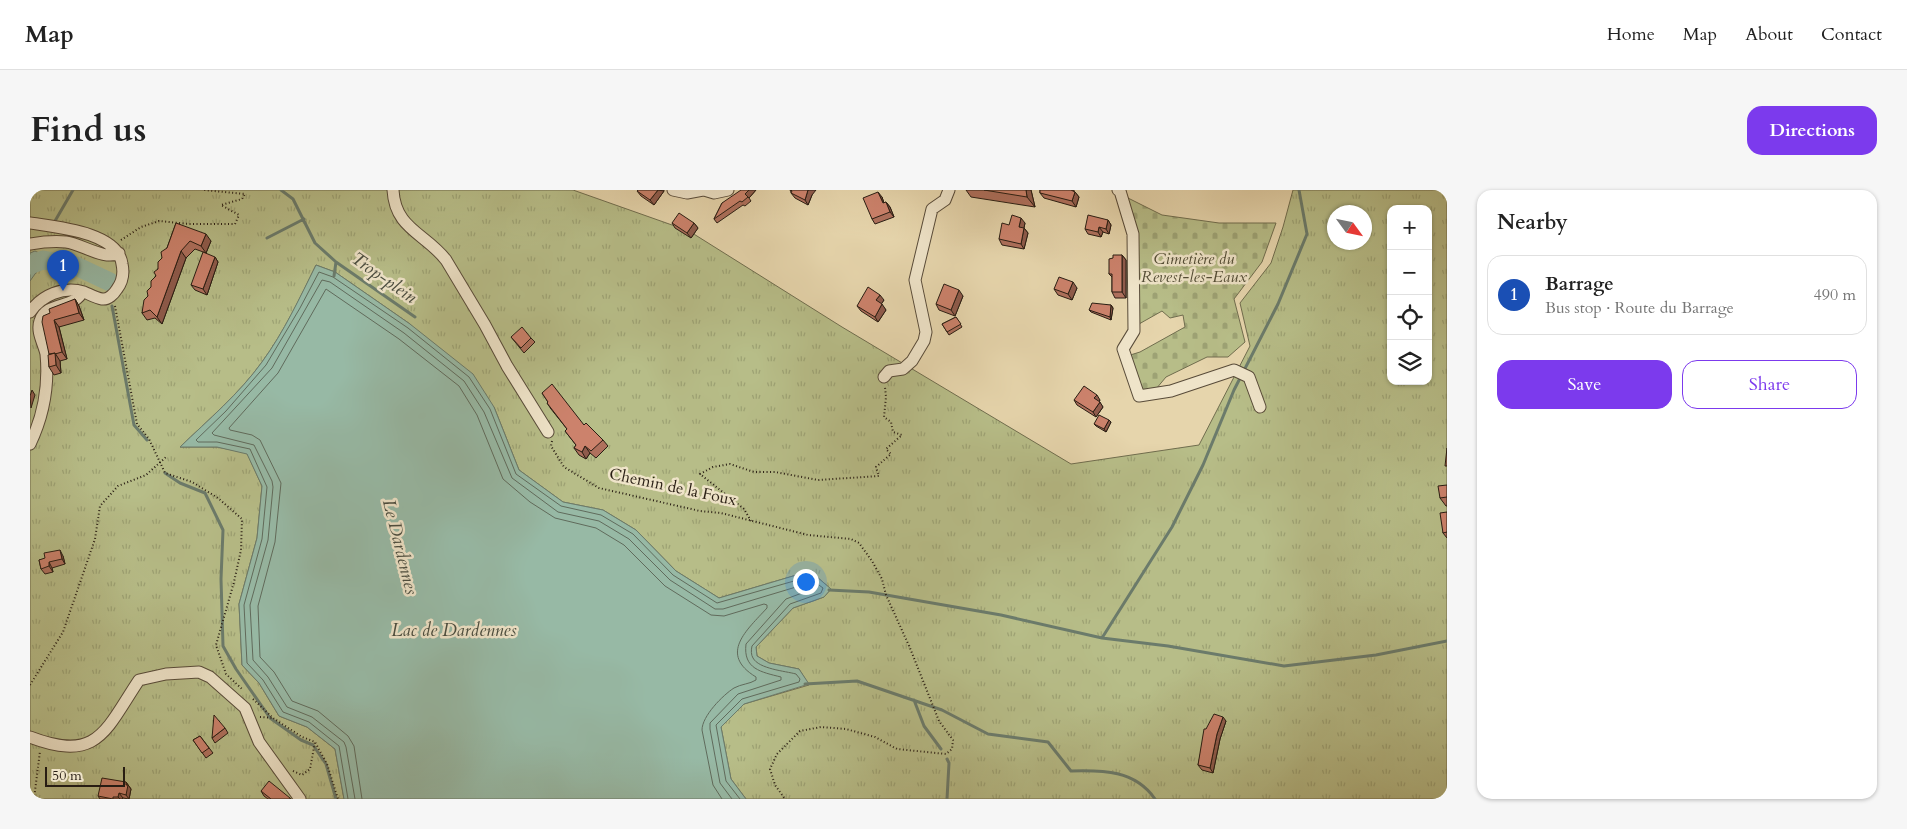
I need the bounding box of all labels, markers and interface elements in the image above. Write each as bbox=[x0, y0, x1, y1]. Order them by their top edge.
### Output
text: Map bbox=[25, 18, 74, 51]
text: Home bbox=[1607, 22, 1655, 47]
text: Map bbox=[1683, 22, 1717, 47]
text: About bbox=[1745, 22, 1793, 47]
text: Contact bbox=[1821, 22, 1882, 47]
text: Find us bbox=[30, 106, 146, 154]
button: Directions bbox=[1747, 106, 1877, 155]
north arrow bbox=[1327, 205, 1372, 250]
map controls bbox=[1387, 205, 1432, 385]
button: + bbox=[1387, 205, 1432, 250]
text: Nearby bbox=[1497, 208, 1568, 237]
water label: Trop-plein bbox=[346, 246, 422, 310]
park label: Cimetière du Revest-les-Eaux bbox=[1141, 248, 1247, 288]
pin: 1 bbox=[47, 250, 79, 291]
button: − bbox=[1387, 250, 1432, 295]
text: Barrage bbox=[1545, 271, 1614, 297]
text: 1 bbox=[1510, 284, 1518, 306]
text: 490 m bbox=[1814, 284, 1856, 306]
button: locate bbox=[1387, 295, 1432, 340]
text: Bus stop · Route du Barrage bbox=[1545, 297, 1734, 319]
button: layers bbox=[1387, 340, 1432, 385]
button: Save bbox=[1497, 360, 1672, 409]
button: Share bbox=[1682, 360, 1857, 409]
street label: Chemin de la Foux bbox=[607, 463, 739, 511]
water label: Le Dardennes bbox=[376, 497, 424, 597]
your location bbox=[793, 569, 819, 595]
water label: Lac de Dardennes bbox=[391, 618, 517, 643]
scale bar bbox=[45, 764, 125, 787]
text: 50 m bbox=[52, 766, 82, 785]

